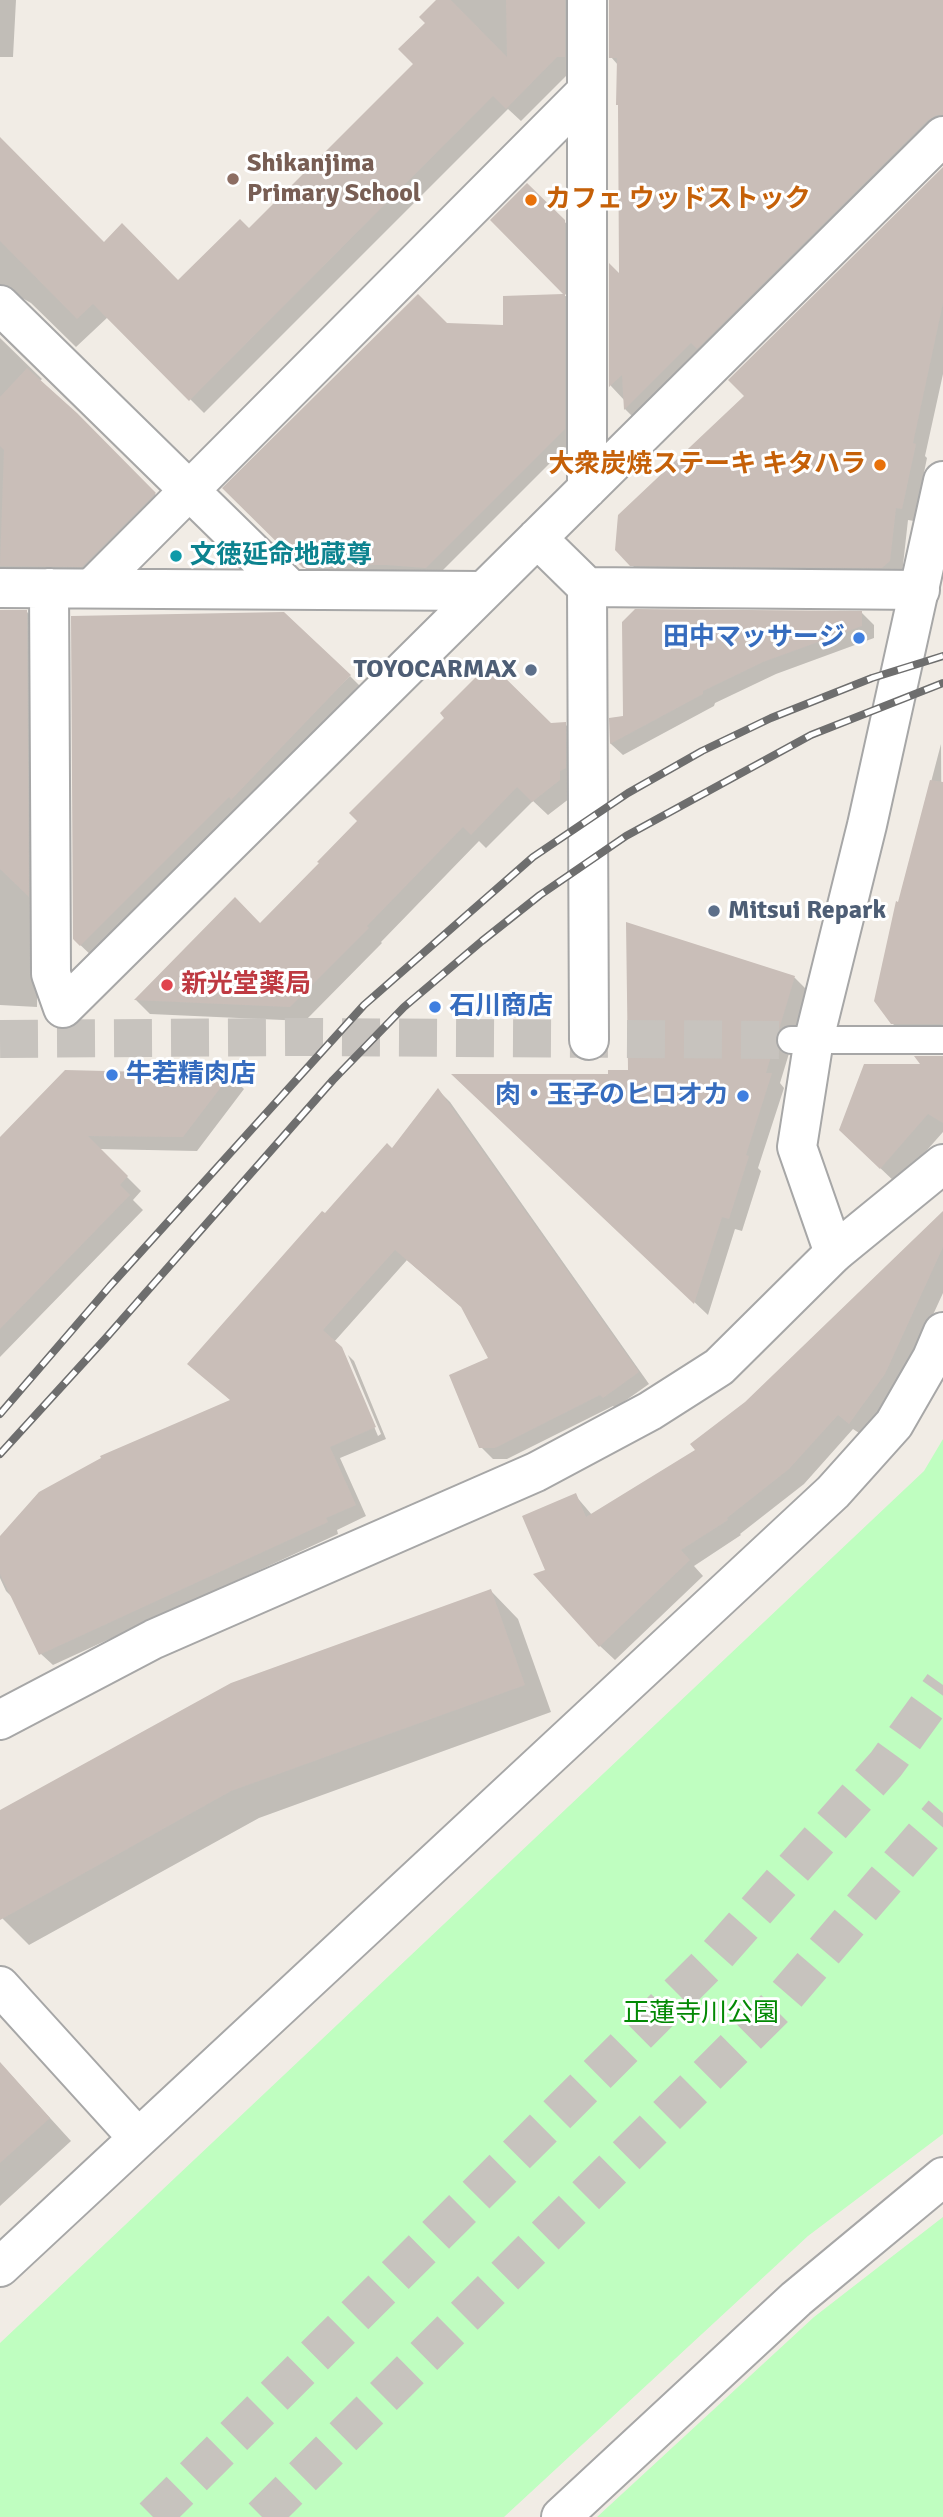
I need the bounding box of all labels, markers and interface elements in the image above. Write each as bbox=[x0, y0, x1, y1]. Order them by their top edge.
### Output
place label: Shikanjima Primary School bbox=[247, 148, 421, 210]
marker: Shikanjima Primary School bbox=[225, 171, 241, 187]
place label: カフェ ウッドストック bbox=[545, 184, 811, 216]
marker: カフェ ウッドストック bbox=[523, 192, 539, 208]
place label: 大衆炭焼ステーキ キタハラ bbox=[548, 449, 866, 481]
marker: 大衆炭焼ステーキ キタハラ bbox=[872, 457, 888, 473]
place label: 文徳延命地蔵尊 bbox=[190, 540, 372, 572]
marker: 文徳延命地蔵尊 bbox=[168, 548, 184, 564]
place label: 田中マッサージ bbox=[663, 622, 845, 654]
marker: 田中マッサージ bbox=[851, 630, 867, 646]
place label: TOYOCARMAX bbox=[354, 654, 517, 686]
marker: TOYOCARMAX bbox=[523, 662, 539, 678]
place label: Mitsui Repark bbox=[728, 895, 886, 927]
marker: Mitsui Repark bbox=[706, 903, 722, 919]
place label: 新光堂薬局 bbox=[181, 969, 311, 1001]
marker: 新光堂薬局 bbox=[159, 977, 175, 993]
place label: 石川商店 bbox=[449, 991, 553, 1023]
marker: 石川商店 bbox=[427, 999, 443, 1015]
place label: 牛若精肉店 bbox=[126, 1059, 256, 1091]
marker: 牛若精肉店 bbox=[104, 1067, 120, 1083]
place label: 肉・玉子のヒロオカ bbox=[495, 1080, 729, 1112]
marker: 肉・玉子のヒロオカ bbox=[735, 1088, 751, 1104]
park label: 正蓮寺川公園 bbox=[623, 1998, 779, 2030]

